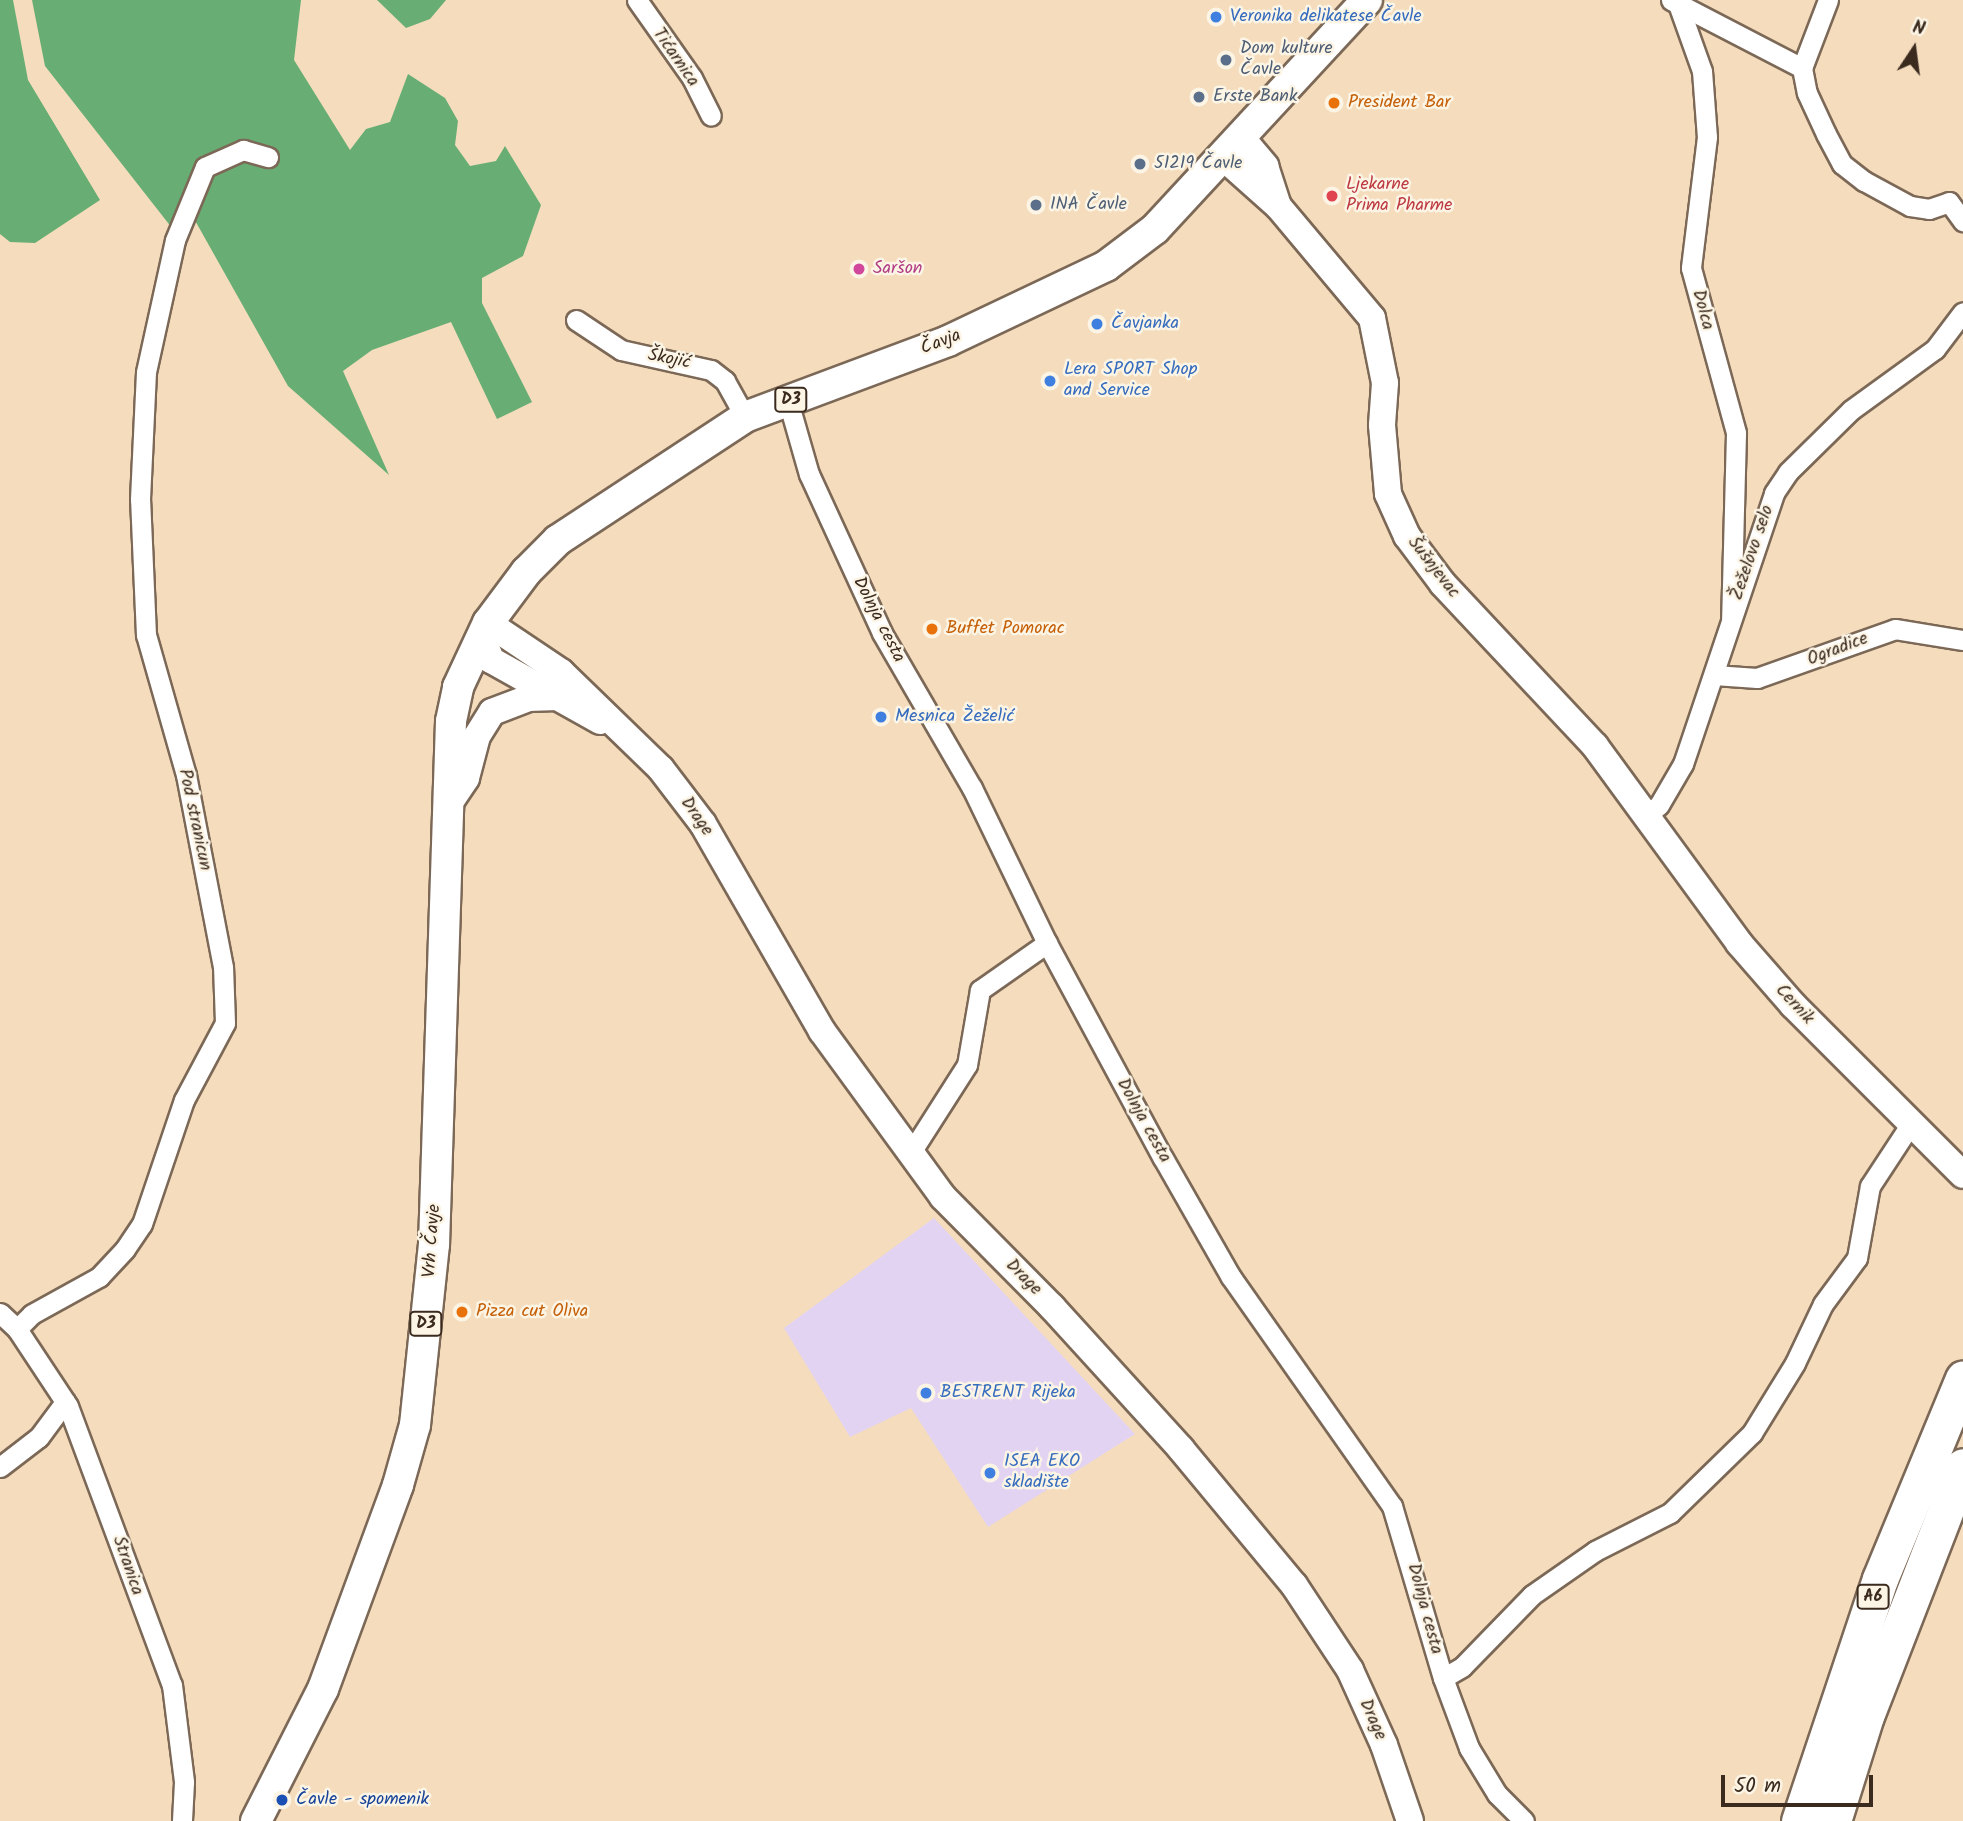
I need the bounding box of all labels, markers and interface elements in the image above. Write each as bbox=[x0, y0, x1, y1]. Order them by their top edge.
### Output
place label: Veronika delikatese Čavle bbox=[1230, 6, 1421, 28]
marker: Veronika delikatese Čavle bbox=[1208, 9, 1224, 25]
text: N bbox=[1910, 13, 1928, 45]
north arrow bbox=[1879, 14, 1949, 84]
street label: Tićarnica bbox=[647, 24, 703, 92]
place label: Dom kulture Čavle bbox=[1240, 39, 1333, 82]
marker: Dom kulture Čavle bbox=[1218, 52, 1234, 68]
place label: Erste Bank bbox=[1213, 86, 1297, 108]
marker: Erste Bank bbox=[1191, 89, 1207, 105]
place label: President Bar bbox=[1348, 92, 1451, 114]
marker: President Bar bbox=[1326, 95, 1342, 111]
place label: 51219 Čavle bbox=[1154, 153, 1242, 175]
marker: 51219 Čavle bbox=[1132, 156, 1148, 172]
place label: Ljekarne Prima Pharme bbox=[1346, 175, 1452, 218]
marker: Ljekarne Prima Pharme bbox=[1324, 188, 1340, 204]
place label: INA Čavle bbox=[1050, 194, 1127, 216]
marker: INA Čavle bbox=[1028, 197, 1044, 213]
place label: Saršon bbox=[873, 258, 922, 280]
marker: Saršon bbox=[851, 261, 867, 277]
street label: Dolca bbox=[1686, 288, 1718, 332]
place label: Čavjanka bbox=[1111, 313, 1179, 335]
marker: Čavjanka bbox=[1089, 316, 1105, 332]
street label: Čavja bbox=[918, 325, 964, 361]
street label: Škojić bbox=[646, 345, 692, 375]
place label: Lera SPORT Shop and Service bbox=[1064, 360, 1197, 402]
marker: Lera SPORT Shop and Service bbox=[1042, 373, 1058, 389]
road number: D3 bbox=[774, 388, 808, 412]
street label: Žeželovo selo bbox=[1727, 503, 1779, 603]
street label: Šušnjevac bbox=[1402, 533, 1464, 603]
street label: Dolnja cesta bbox=[847, 574, 909, 666]
place label: Buffet Pomorac bbox=[946, 618, 1065, 640]
marker: Buffet Pomorac bbox=[924, 621, 940, 637]
street label: Ogradice bbox=[1805, 629, 1871, 671]
place label: Mesnica Žeželić bbox=[895, 706, 1014, 728]
marker: Mesnica Žeželić bbox=[873, 709, 889, 725]
street label: Pod stranicun bbox=[173, 767, 215, 873]
street label: Drage bbox=[675, 793, 717, 841]
street label: Cernik bbox=[1770, 980, 1818, 1030]
street label: Dolnja cesta bbox=[1111, 1075, 1175, 1167]
street label: Vrh Čavje bbox=[420, 1204, 446, 1278]
street label: Drage bbox=[1000, 1255, 1046, 1301]
place label: Pizza cut Oliva bbox=[476, 1301, 588, 1323]
marker: Pizza cut Oliva bbox=[454, 1304, 470, 1320]
road number: D3 bbox=[408, 1312, 444, 1336]
place label: BESTRENT Rijeka bbox=[940, 1382, 1076, 1404]
marker: BESTRENT Rijeka bbox=[918, 1385, 934, 1401]
place label: ISEA EKO skladište bbox=[1004, 1452, 1080, 1494]
marker: ISEA EKO skladište bbox=[982, 1465, 998, 1481]
street label: Stranica bbox=[107, 1534, 147, 1598]
street label: Dolnja cesta bbox=[1402, 1561, 1446, 1657]
road number: A6 bbox=[1856, 1584, 1890, 1610]
street label: Drage bbox=[1353, 1696, 1391, 1744]
scale bar bbox=[1725, 1762, 1877, 1806]
text: 50 m bbox=[1734, 1770, 1781, 1803]
place label: Čavle - spomenik bbox=[296, 1789, 429, 1811]
marker: Čavle - spomenik bbox=[274, 1792, 290, 1808]

